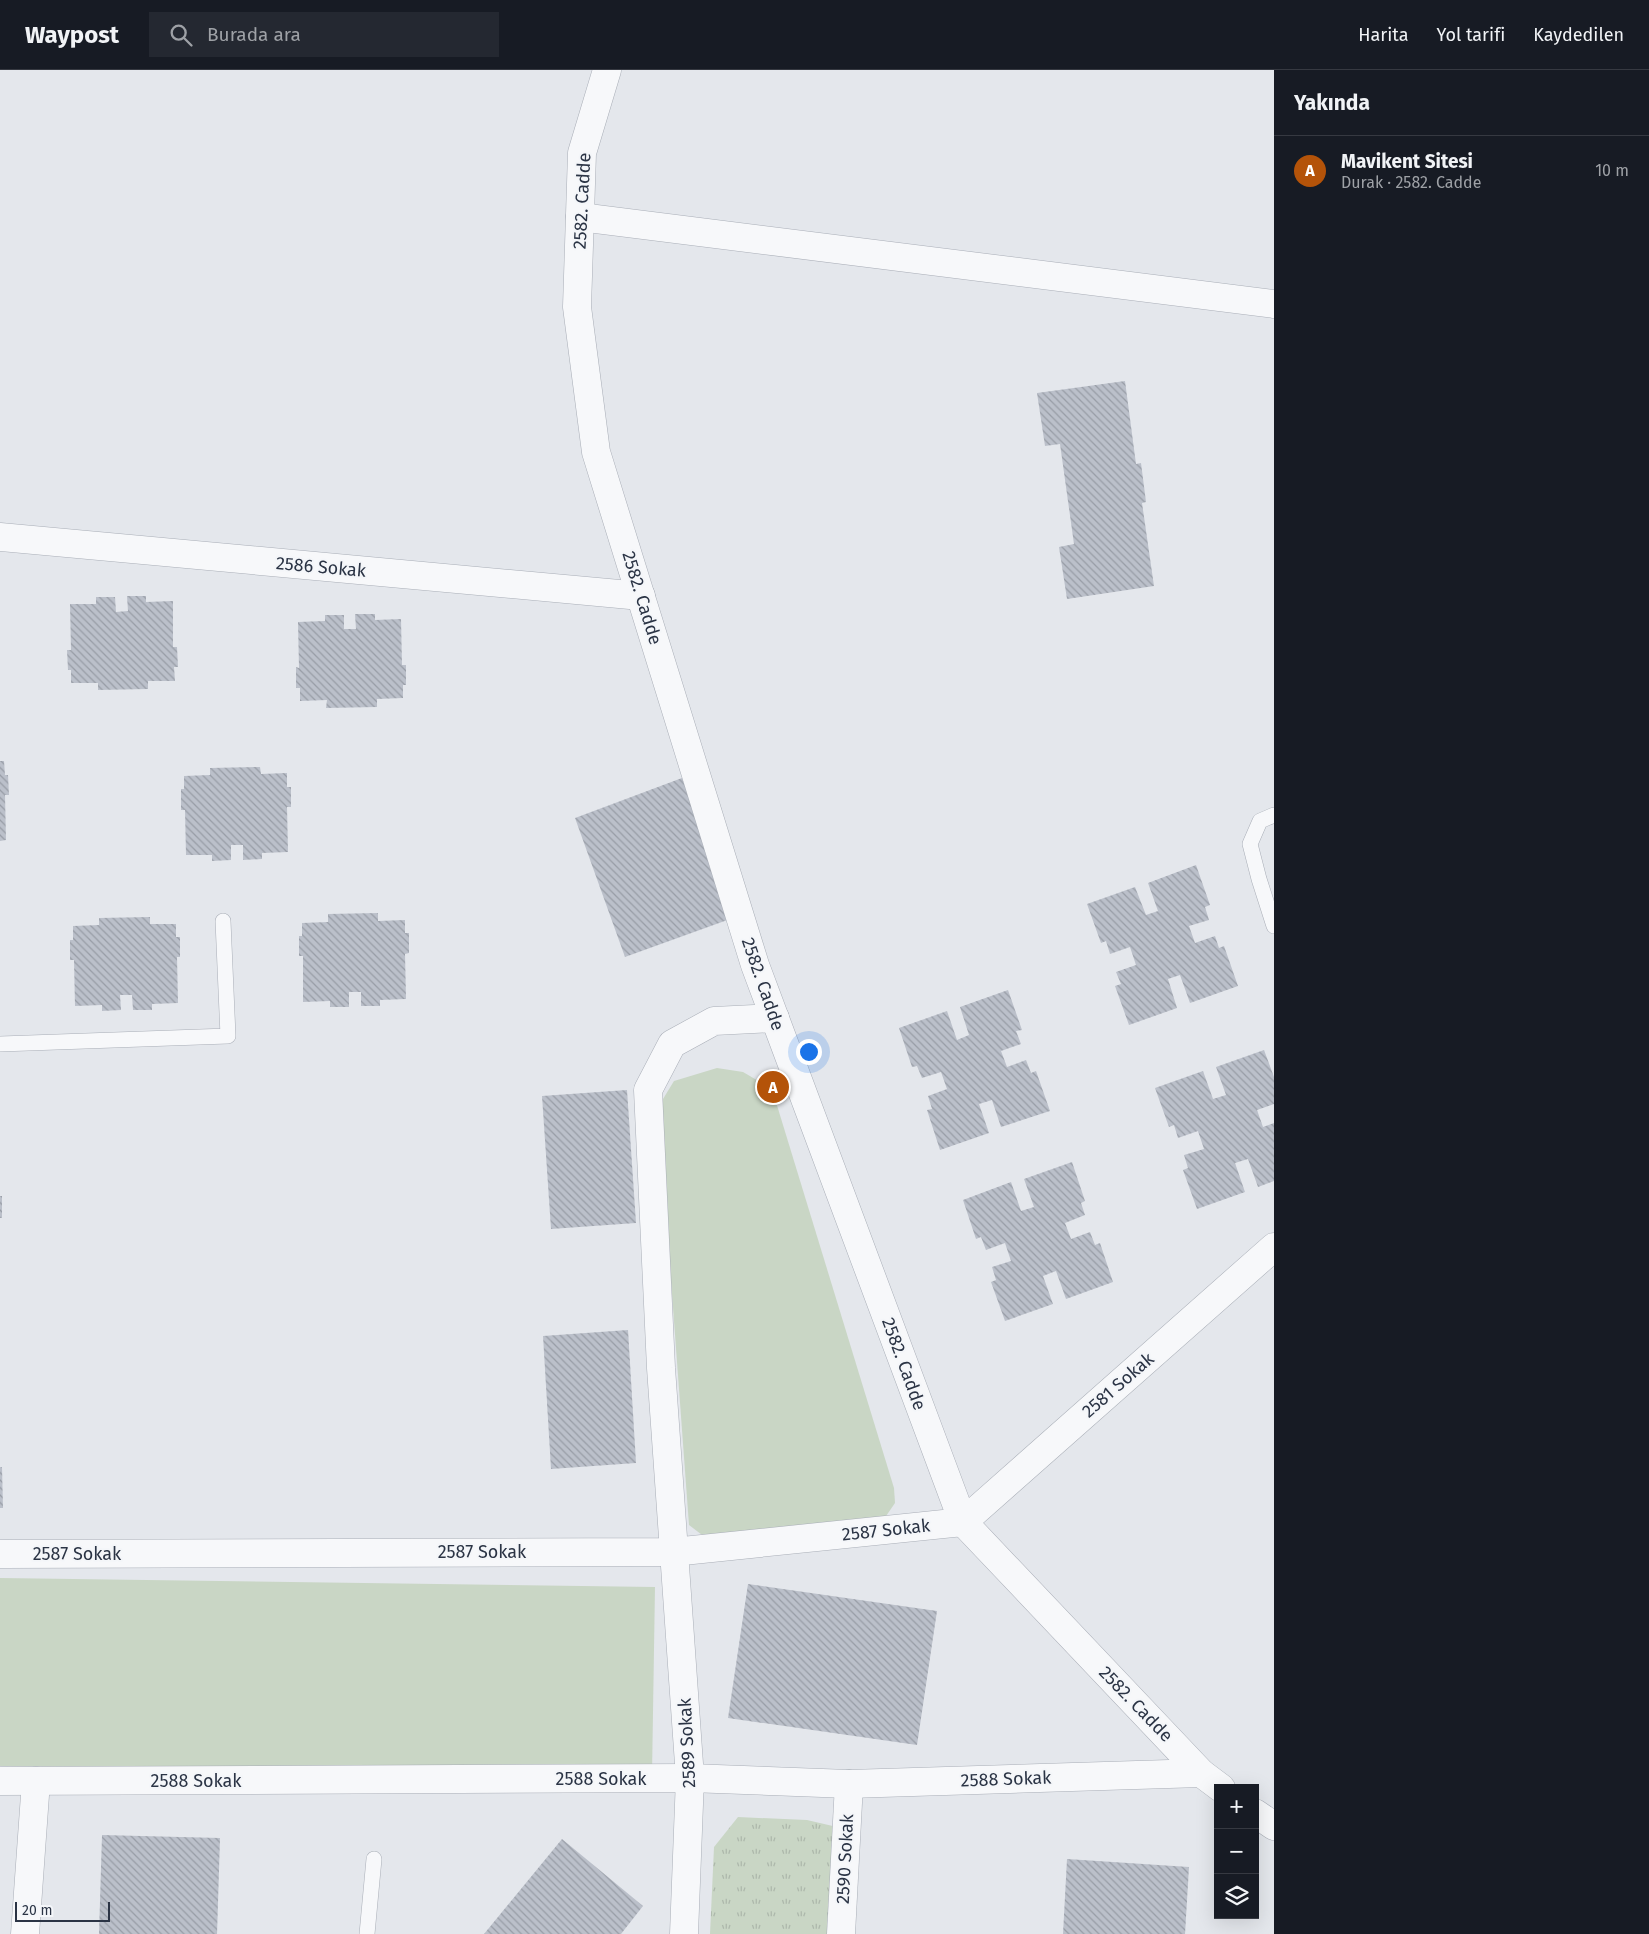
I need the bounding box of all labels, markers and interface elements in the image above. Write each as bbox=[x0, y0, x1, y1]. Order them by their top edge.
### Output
search box bbox=[149, 12, 499, 57]
text: Waypost bbox=[25, 21, 119, 49]
icon: search bbox=[167, 21, 195, 49]
text: Burada ara bbox=[207, 23, 301, 46]
text: Harita bbox=[1358, 24, 1409, 46]
text: Yol tarifi bbox=[1437, 24, 1505, 46]
text: Kaydedilen bbox=[1533, 24, 1624, 46]
text: Yakında bbox=[1294, 90, 1370, 116]
text: Mavikent Sitesi bbox=[1341, 150, 1473, 173]
street label: 2582. Cadde bbox=[568, 152, 596, 250]
text: A bbox=[1305, 161, 1315, 180]
text: 10 m bbox=[1595, 161, 1629, 180]
text: Durak · 2582. Cadde bbox=[1341, 173, 1481, 192]
street label: 2582. Cadde bbox=[617, 549, 667, 647]
street label: 2586 Sokak bbox=[275, 552, 368, 582]
street label: 2582. Cadde bbox=[737, 935, 789, 1033]
your location bbox=[796, 1039, 822, 1065]
pin: A bbox=[757, 1068, 789, 1106]
street label: 2582. Cadde bbox=[877, 1315, 931, 1413]
street label: 2581 Sokak bbox=[1078, 1347, 1159, 1422]
street label: 2587 Sokak bbox=[841, 1514, 932, 1546]
street label: 2587 Sokak bbox=[438, 1541, 527, 1563]
street label: 2587 Sokak bbox=[33, 1543, 122, 1565]
street label: 2582. Cadde bbox=[1094, 1662, 1178, 1746]
street label: 2589 Sokak bbox=[674, 1697, 700, 1789]
street label: 2588 Sokak bbox=[960, 1766, 1053, 1792]
street label: 2588 Sokak bbox=[556, 1768, 647, 1790]
street label: 2588 Sokak bbox=[151, 1770, 242, 1792]
map controls bbox=[1214, 1784, 1259, 1919]
button: + bbox=[1214, 1784, 1259, 1829]
street label: 2590 Sokak bbox=[832, 1813, 858, 1905]
button: − bbox=[1214, 1829, 1259, 1874]
button: layers bbox=[1214, 1874, 1259, 1919]
scale bar bbox=[15, 1899, 110, 1922]
text: 20 m bbox=[22, 1902, 52, 1919]

